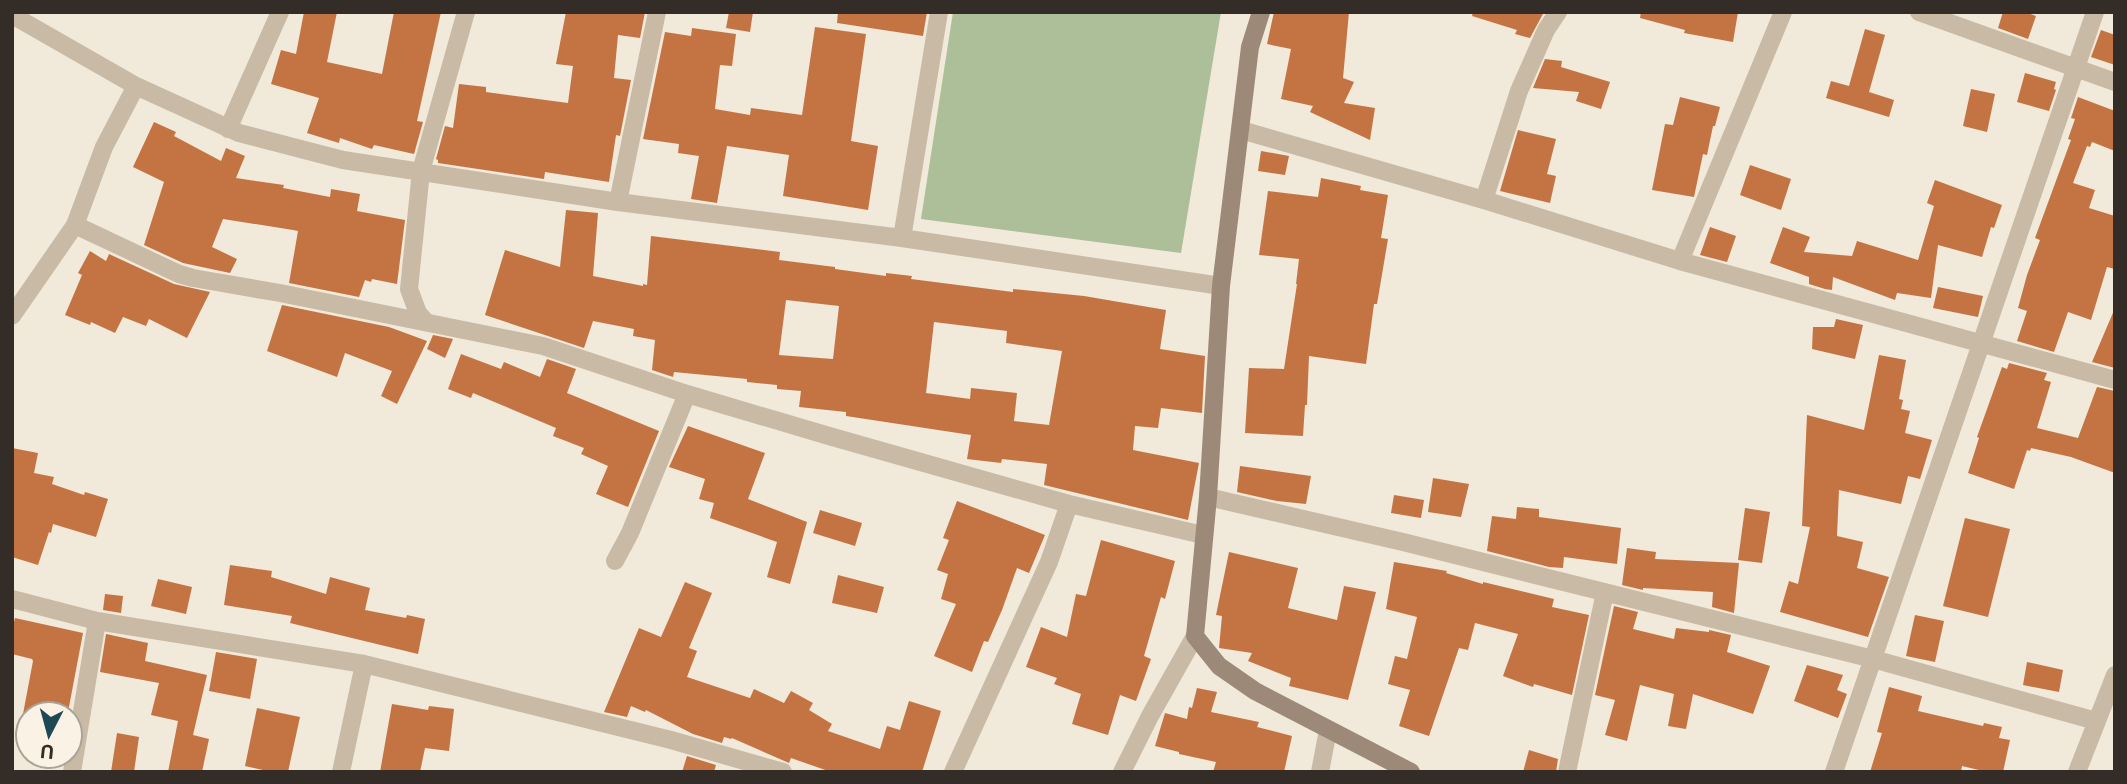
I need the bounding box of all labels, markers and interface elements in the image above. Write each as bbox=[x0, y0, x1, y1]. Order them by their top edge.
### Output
north arrow bbox=[14, 700, 84, 770]
text: U bbox=[39, 738, 56, 766]

